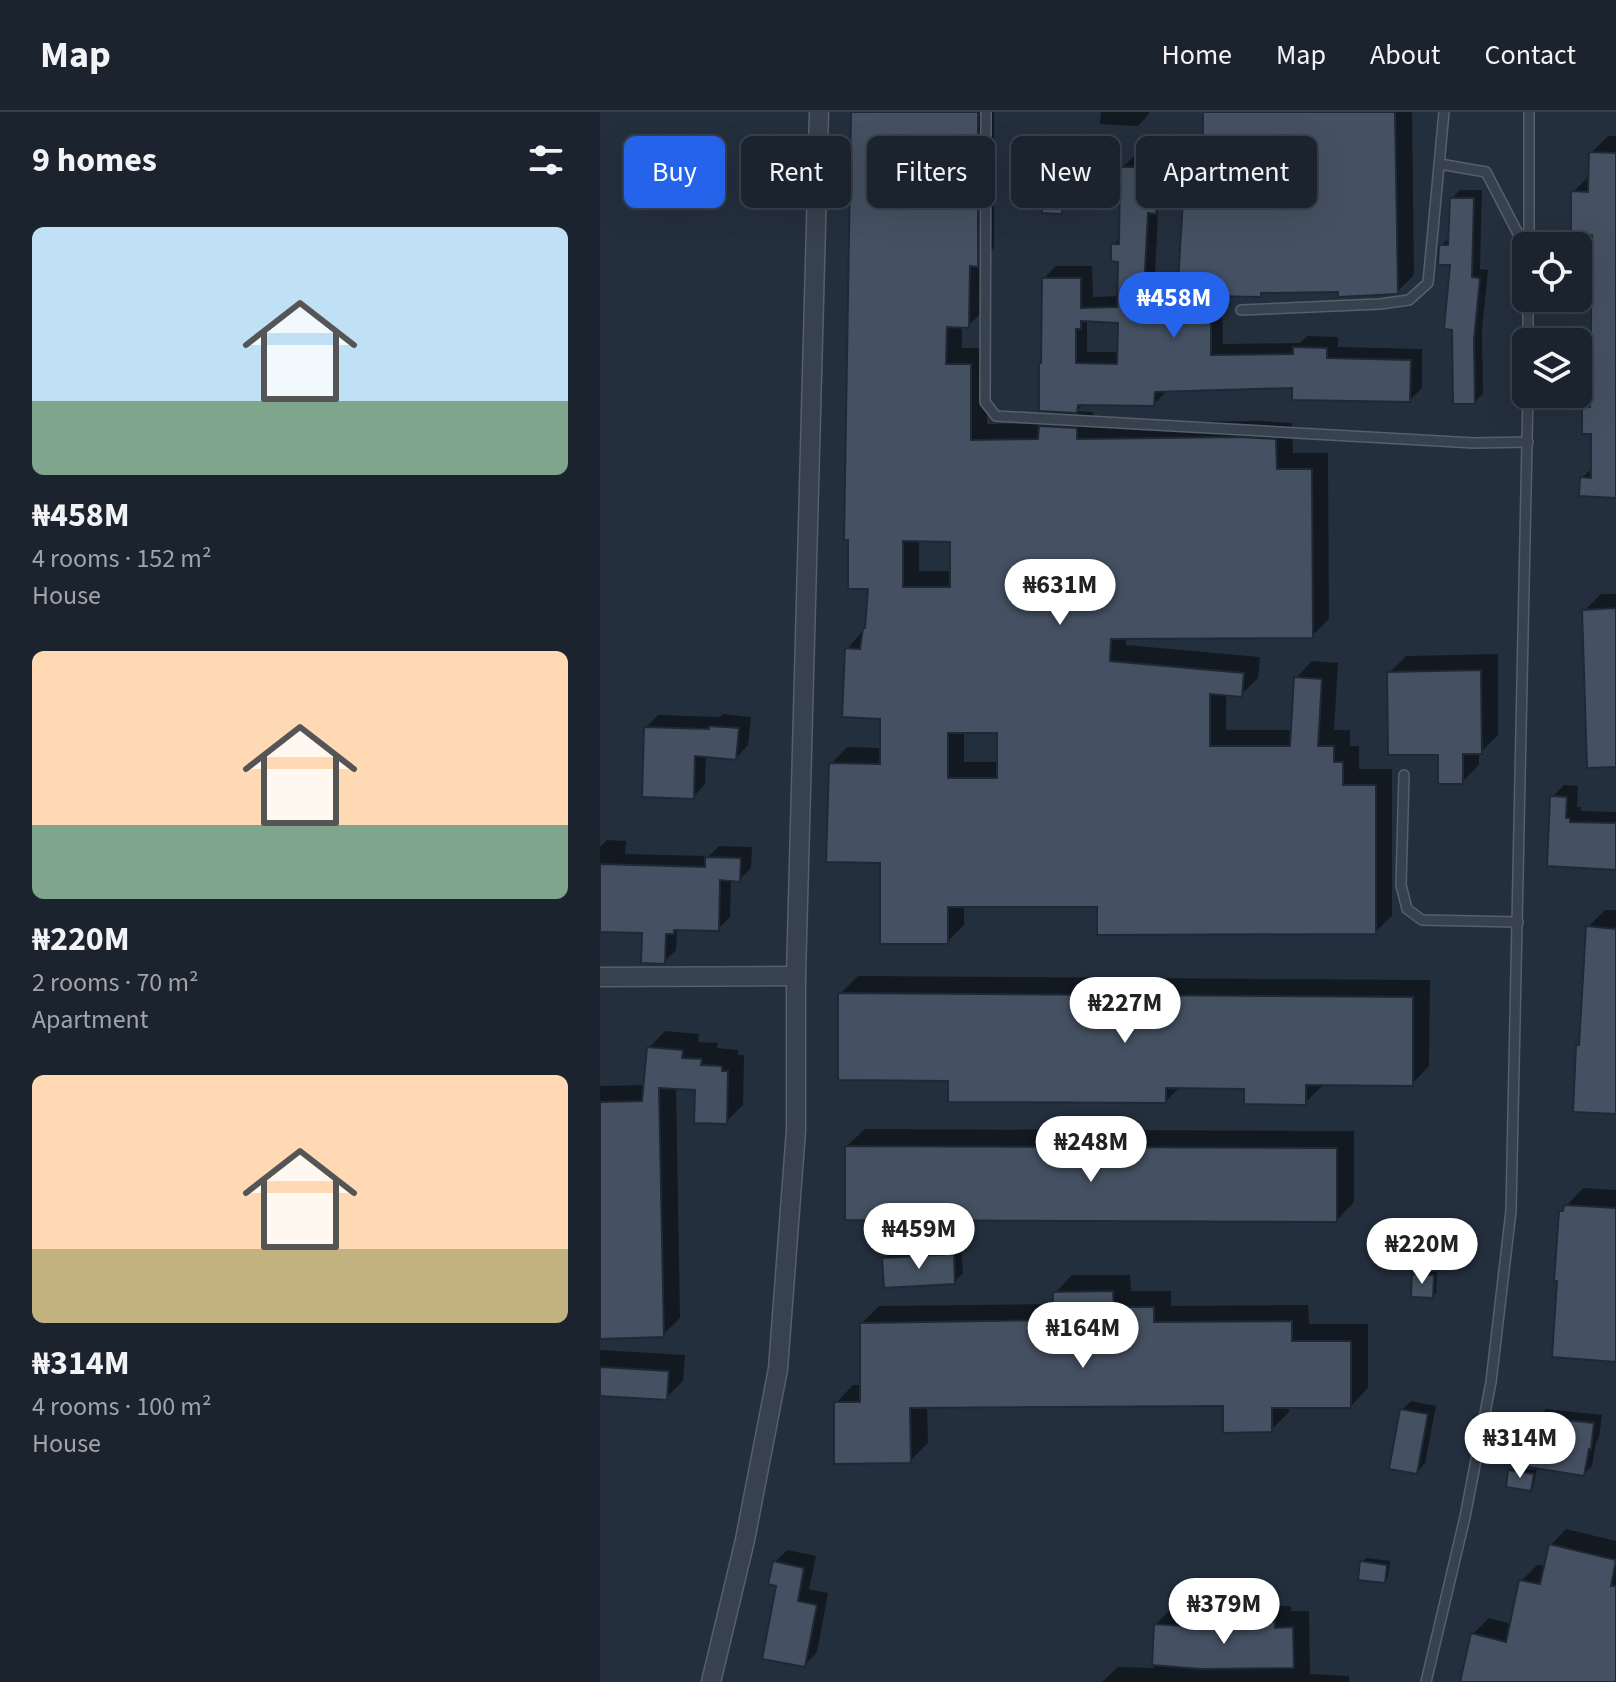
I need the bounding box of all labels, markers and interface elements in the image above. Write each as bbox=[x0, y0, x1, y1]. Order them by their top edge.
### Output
text: Map bbox=[40, 28, 111, 82]
text: Home bbox=[1161, 35, 1232, 75]
text: Map bbox=[1276, 35, 1326, 75]
text: About bbox=[1370, 35, 1441, 75]
text: Contact bbox=[1485, 35, 1576, 75]
text: 9 homes bbox=[32, 136, 157, 185]
chip: Buy bbox=[624, 136, 725, 208]
chip: Rent bbox=[741, 136, 851, 208]
chip: Filters bbox=[867, 136, 995, 208]
chip: New bbox=[1011, 136, 1120, 208]
chip: Apartment bbox=[1136, 136, 1317, 208]
icon: filters bbox=[524, 138, 568, 182]
map controls bbox=[1512, 232, 1592, 408]
button: locate bbox=[1512, 232, 1592, 312]
pin: ₦458M bbox=[1118, 272, 1230, 340]
icon: home bbox=[228, 279, 372, 423]
text: ₦458M bbox=[1137, 279, 1211, 316]
button: layers bbox=[1512, 328, 1592, 408]
text: ₦458M bbox=[32, 491, 130, 540]
text: 4 rooms · 152 m² bbox=[32, 540, 211, 577]
pin: ₦631M bbox=[1004, 559, 1116, 627]
text: ₦631M bbox=[1023, 566, 1097, 603]
text: House bbox=[32, 577, 101, 614]
icon: home bbox=[228, 703, 372, 847]
text: ₦220M bbox=[32, 915, 130, 964]
text: 2 rooms · 70 m² bbox=[32, 964, 199, 1001]
pin: ₦227M bbox=[1069, 977, 1181, 1045]
text: ₦227M bbox=[1088, 984, 1162, 1021]
text: Apartment bbox=[32, 1001, 149, 1038]
pin: ₦248M bbox=[1035, 1116, 1147, 1184]
text: ₦248M bbox=[1054, 1123, 1128, 1160]
icon: home bbox=[228, 1127, 372, 1271]
pin: ₦459M bbox=[863, 1203, 975, 1271]
text: ₦459M bbox=[882, 1210, 956, 1247]
pin: ₦220M bbox=[1366, 1218, 1478, 1286]
text: ₦220M bbox=[1385, 1225, 1459, 1262]
pin: ₦164M bbox=[1027, 1302, 1139, 1370]
text: ₦164M bbox=[1046, 1309, 1120, 1346]
text: ₦314M bbox=[32, 1339, 130, 1388]
text: 4 rooms · 100 m² bbox=[32, 1388, 211, 1425]
pin: ₦314M bbox=[1464, 1412, 1576, 1480]
text: ₦314M bbox=[1483, 1419, 1557, 1456]
text: House bbox=[32, 1425, 101, 1462]
pin: ₦379M bbox=[1168, 1578, 1280, 1646]
text: ₦379M bbox=[1187, 1585, 1261, 1622]

